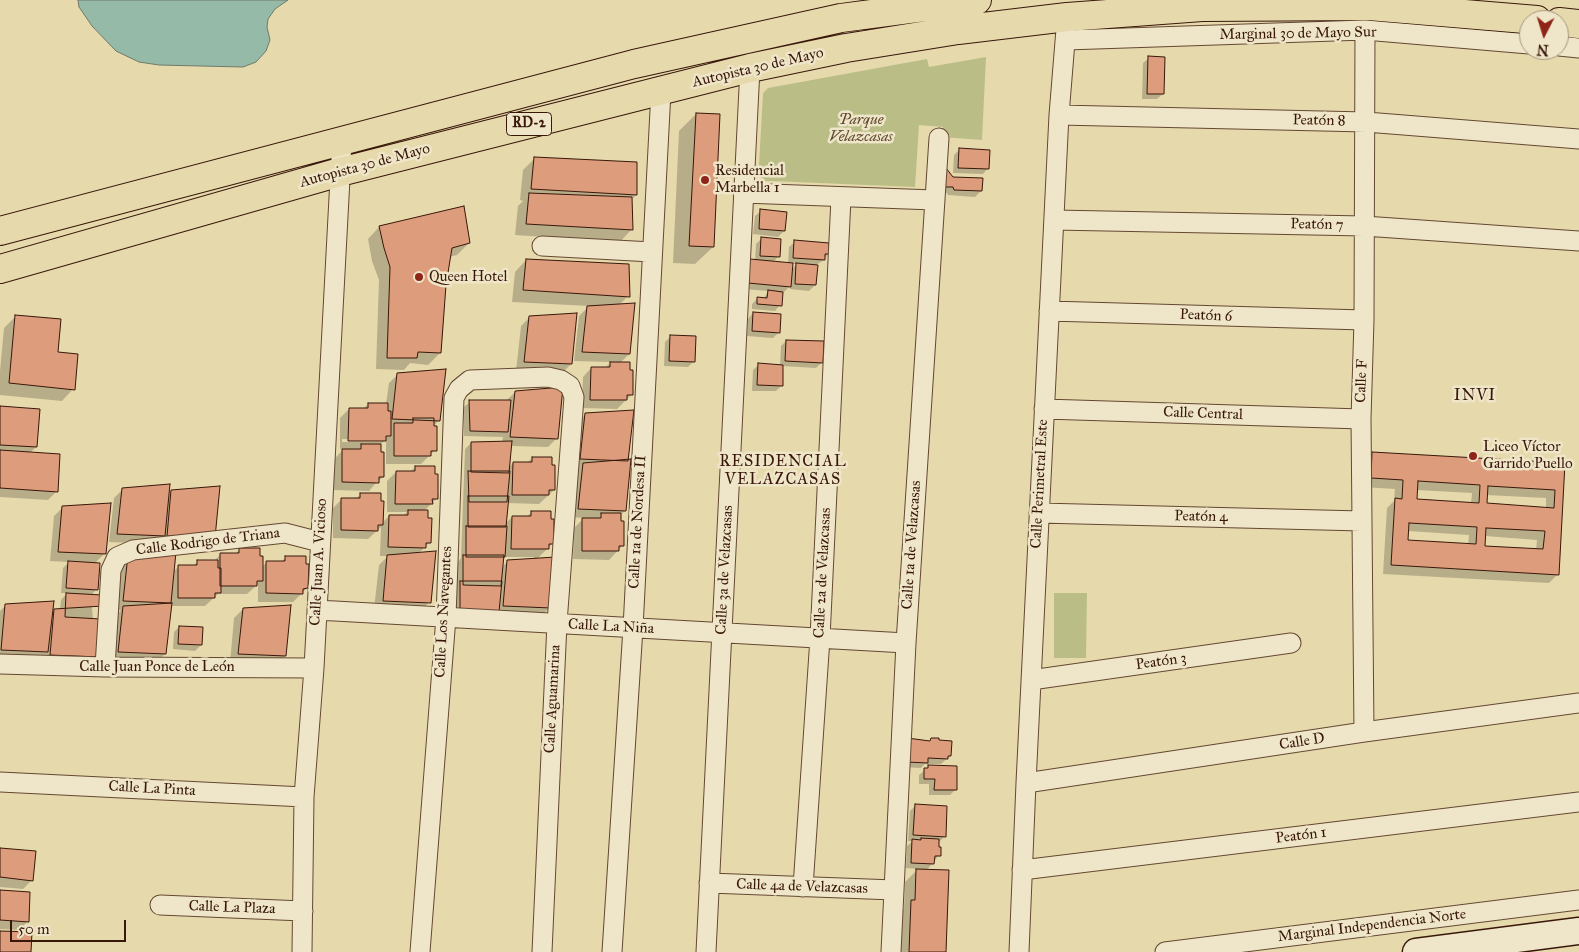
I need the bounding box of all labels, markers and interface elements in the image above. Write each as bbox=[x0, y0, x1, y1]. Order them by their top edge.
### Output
north arrow bbox=[1519, 10, 1569, 60]
street label: Marginal 30 de Mayo Sur bbox=[1219, 24, 1377, 44]
text: N bbox=[1536, 40, 1549, 58]
street label: Autopista 30 de Mayo bbox=[691, 44, 825, 92]
park label: Parque Velazcasas bbox=[829, 111, 893, 146]
road number: RD-2 bbox=[506, 112, 552, 136]
street label: Peatón 8 bbox=[1292, 112, 1346, 130]
street label: Autopista 30 de Mayo bbox=[298, 140, 432, 192]
place label: Residencial Marbella 1 bbox=[715, 162, 784, 197]
marker: Residencial Marbella 1 bbox=[699, 174, 711, 186]
street label: Peatón 7 bbox=[1290, 216, 1344, 234]
place label: Queen Hotel bbox=[429, 268, 508, 286]
marker: Queen Hotel bbox=[413, 271, 425, 283]
street label: Peatón 6 bbox=[1179, 306, 1233, 326]
street label: Calle F bbox=[1352, 359, 1372, 403]
district label: INVI bbox=[1453, 386, 1497, 406]
street label: Calle Central bbox=[1163, 404, 1243, 424]
street label: Calle Perimetral Este bbox=[1028, 419, 1052, 549]
place label: Liceo Víctor Garrido Puello bbox=[1483, 438, 1573, 473]
marker: Liceo Víctor Garrido Puello bbox=[1467, 450, 1479, 462]
district label: RESIDENCIAL VELAZCASAS bbox=[718, 452, 848, 490]
street label: Calle 1a de Nordesa II bbox=[626, 455, 650, 589]
street label: Calle 1a de Velazcasas bbox=[899, 480, 925, 610]
street label: Calle Juan A. Vicioso bbox=[307, 498, 331, 626]
street label: Calle 3a de Velazcasas bbox=[713, 505, 737, 635]
street label: Calle 2a de Velazcasas bbox=[811, 507, 835, 639]
street label: Peatón 4 bbox=[1174, 508, 1228, 526]
street label: Calle Rodrigo de Triana bbox=[135, 524, 281, 560]
street label: Calle Los Navegantes bbox=[432, 546, 456, 678]
street label: Calle La Niña bbox=[568, 616, 654, 638]
street label: Calle Aguamarina bbox=[541, 644, 565, 754]
street label: Peatón 3 bbox=[1134, 650, 1188, 674]
street label: Calle Juan Ponce de León bbox=[79, 658, 235, 676]
street label: Calle D bbox=[1278, 730, 1326, 754]
street label: Calle La Pinta bbox=[108, 778, 196, 800]
street label: Peatón 1 bbox=[1275, 824, 1327, 848]
street label: Calle 4a de Velazcasas bbox=[736, 876, 868, 898]
street label: Calle La Plaza bbox=[188, 897, 276, 919]
street label: Marginal Independencia Norte bbox=[1277, 906, 1467, 946]
scale bar bbox=[12, 910, 129, 942]
text: 50 m bbox=[18, 920, 50, 938]

